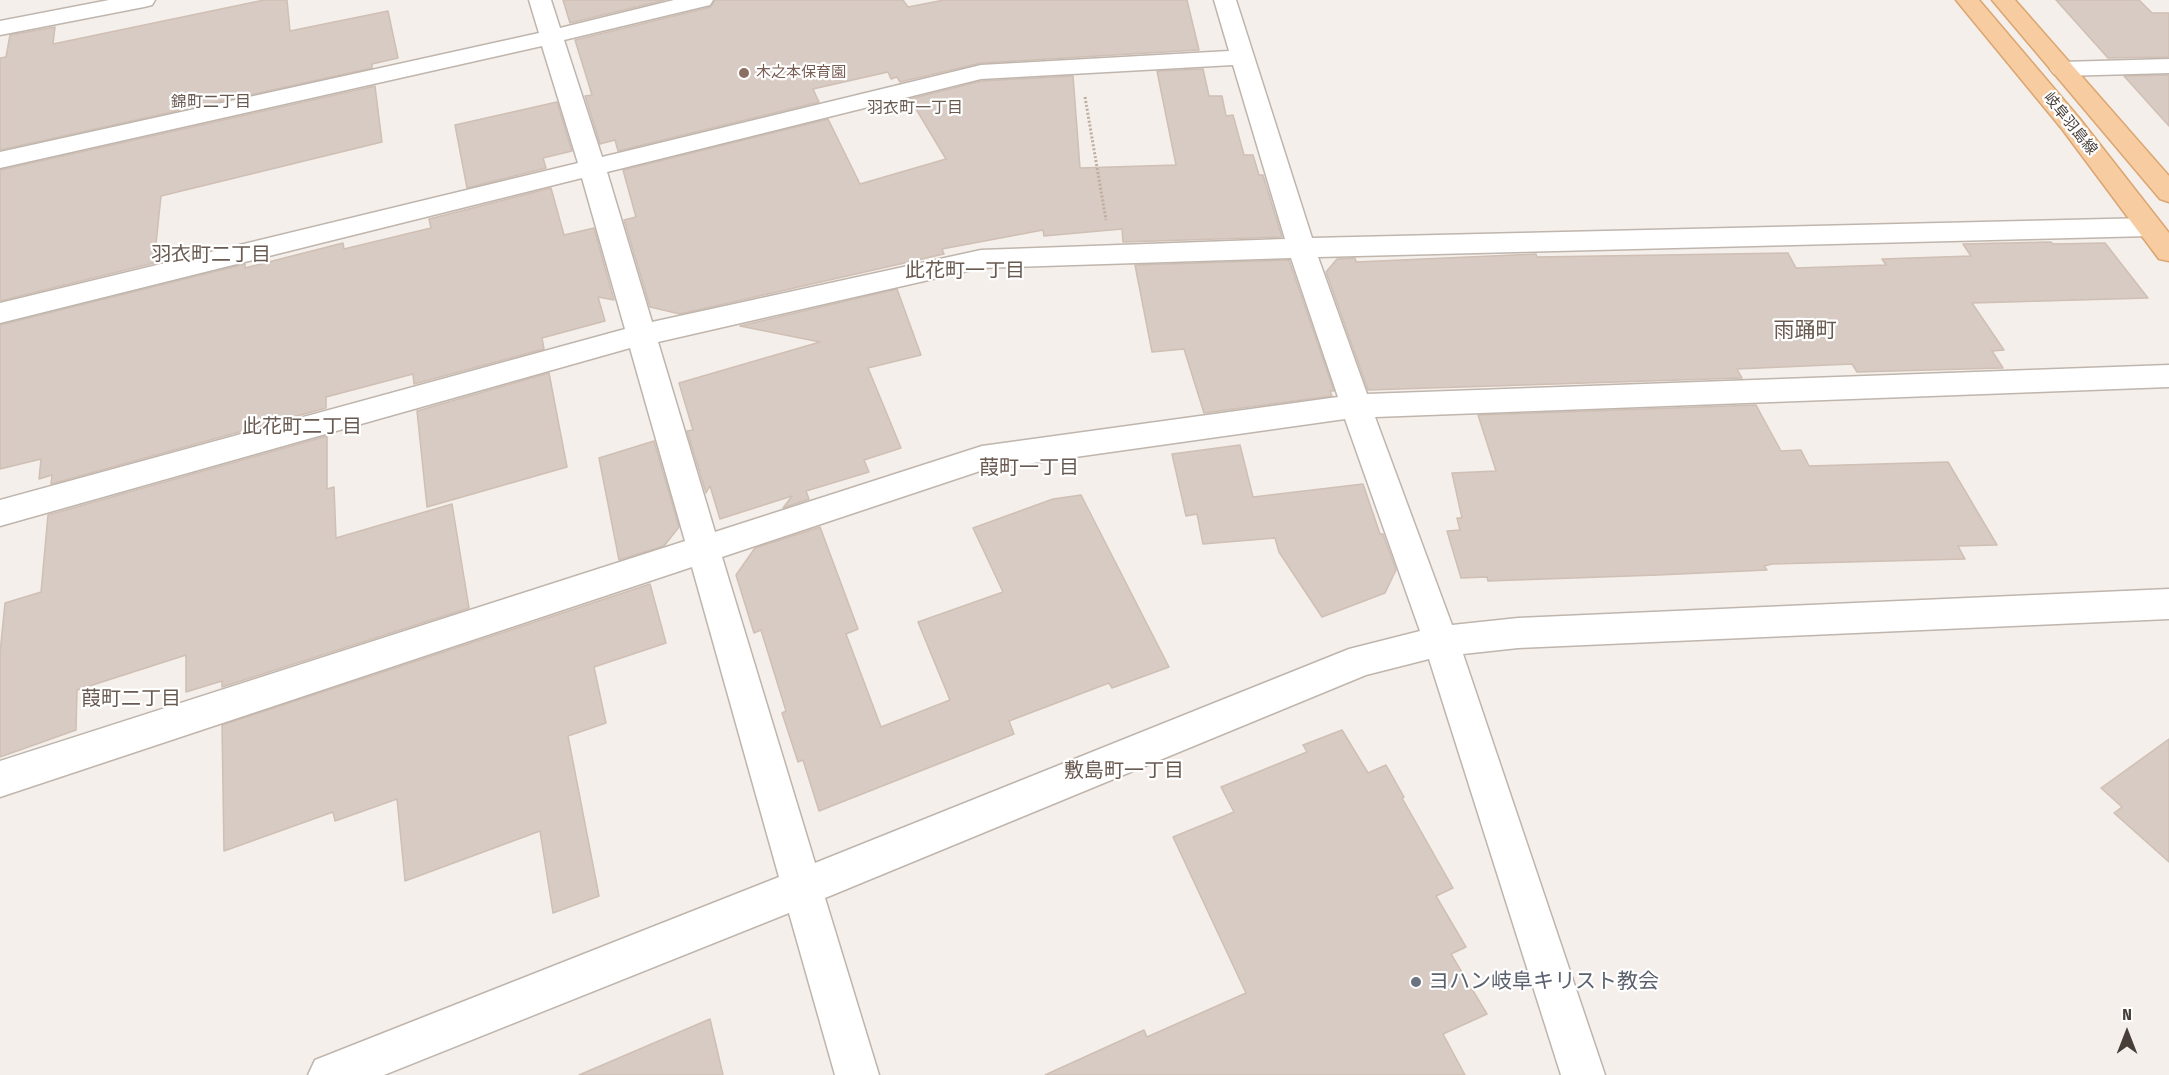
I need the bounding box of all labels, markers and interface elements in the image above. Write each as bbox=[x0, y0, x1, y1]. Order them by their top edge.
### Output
place label: 木之本保育園 bbox=[756, 64, 846, 82]
marker: 木之本保育園 bbox=[737, 66, 751, 80]
street label: 岐阜羽島線 bbox=[2039, 89, 2101, 159]
district label: 錦町二丁目 bbox=[171, 93, 251, 113]
district label: 羽衣町一丁目 bbox=[867, 99, 963, 119]
district label: 羽衣町二丁目 bbox=[151, 243, 271, 267]
district label: 此花町一丁目 bbox=[905, 259, 1025, 283]
district label: 雨踊町 bbox=[1774, 318, 1836, 344]
district label: 此花町二丁目 bbox=[242, 415, 362, 439]
district label: 葭町一丁目 bbox=[979, 456, 1079, 480]
district label: 葭町二丁目 bbox=[81, 687, 181, 711]
district label: 敷島町一丁目 bbox=[1064, 759, 1184, 783]
place label: ヨハン岐阜キリスト教会 bbox=[1428, 969, 1659, 995]
marker: ヨハン岐阜キリスト教会 bbox=[1409, 975, 1423, 989]
north arrow bbox=[2097, 1003, 2157, 1063]
text: N bbox=[2122, 1005, 2132, 1024]

